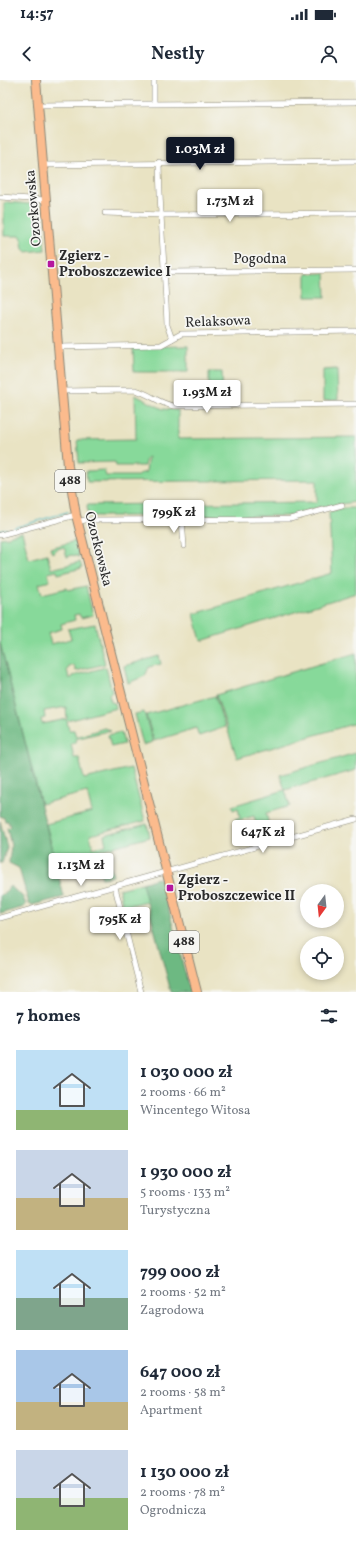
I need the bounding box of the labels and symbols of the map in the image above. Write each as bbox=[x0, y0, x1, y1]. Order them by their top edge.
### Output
pin: 1.03M zł bbox=[159, 137, 241, 171]
street label: Ozorkowska bbox=[21, 169, 47, 247]
pin: 1.73M zł bbox=[189, 189, 271, 223]
place label: Zgierz - Proboszczewice I bbox=[59, 247, 171, 282]
street label: Pogodna bbox=[233, 250, 287, 269]
marker: Zgierz - Proboszczewice I bbox=[46, 259, 56, 269]
street label: Relaksowa bbox=[185, 311, 251, 333]
pin: 1.93M zł bbox=[166, 380, 248, 414]
road number: 488 bbox=[55, 470, 85, 492]
pin: 799K zł bbox=[137, 500, 211, 534]
street label: Ozorkowska bbox=[80, 509, 117, 589]
pin: 647K zł bbox=[226, 820, 300, 854]
pin: 1.13M zł bbox=[40, 853, 122, 887]
place label: Zgierz - Proboszczewice II bbox=[178, 871, 295, 906]
marker: Zgierz - Proboszczewice II bbox=[165, 883, 175, 893]
north arrow bbox=[300, 884, 344, 928]
pin: 795K zł bbox=[83, 907, 157, 941]
road number: 488 bbox=[169, 931, 199, 953]

